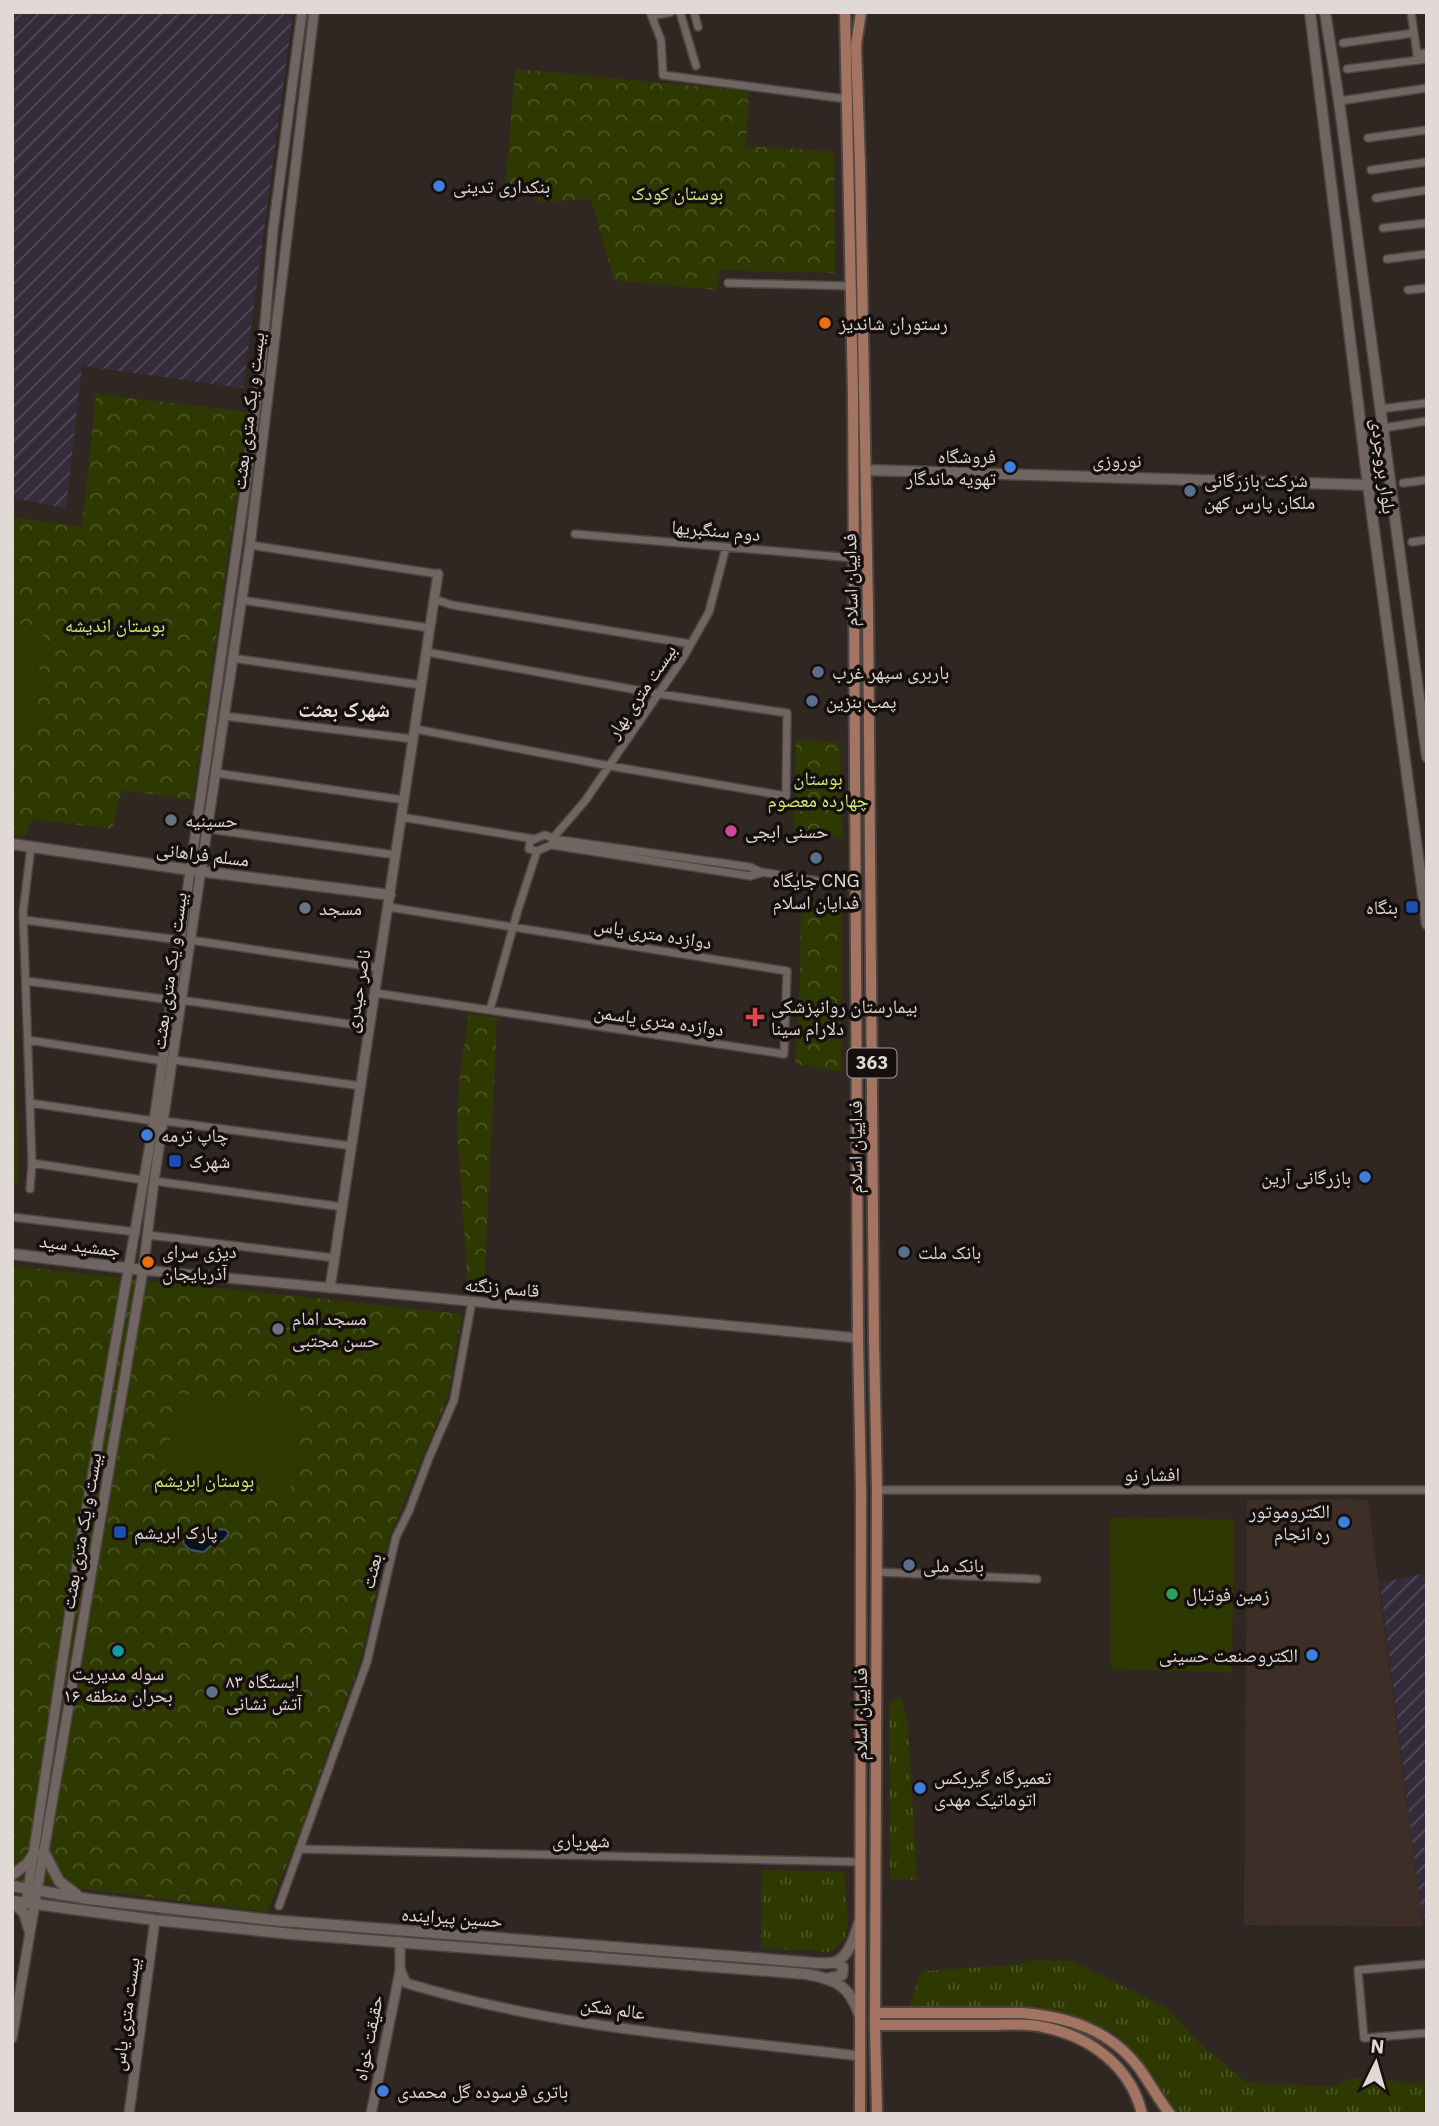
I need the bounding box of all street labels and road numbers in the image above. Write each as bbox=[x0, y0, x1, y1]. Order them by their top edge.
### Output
street label: بیست و یک متری بعثت bbox=[226, 331, 270, 491]
street label: بلوار بروجردی bbox=[1366, 417, 1402, 515]
street label: نوروزی bbox=[1092, 448, 1142, 472]
street label: دوم سنگبریها bbox=[670, 514, 762, 548]
street label: فداییان اسلام bbox=[837, 533, 865, 627]
street label: بیست متری بهار bbox=[600, 639, 681, 744]
street label: مسلم فراهانی bbox=[155, 836, 251, 873]
street label: بیست و یک متری بعثت bbox=[146, 891, 192, 1051]
street label: دوازده متری یاس bbox=[593, 912, 714, 954]
street label: ناصر حیدری bbox=[339, 948, 375, 1034]
street label: دوازده متری یاسمن bbox=[593, 999, 726, 1041]
road number: 363 bbox=[848, 1048, 896, 1078]
street label: فداییان اسلام bbox=[843, 1100, 869, 1194]
street label: جمشید سید bbox=[38, 1228, 122, 1262]
street label: قاسم زنگنه bbox=[463, 1272, 541, 1303]
street label: بیست و یک متری بعثت bbox=[55, 1451, 107, 1611]
street label: افشار نو bbox=[1124, 1462, 1180, 1486]
street label: بعثت bbox=[355, 1551, 387, 1591]
street label: فداییان اسلام bbox=[848, 1667, 874, 1761]
street label: شهریاری bbox=[552, 1827, 610, 1853]
street label: حسین پیراینده bbox=[401, 1901, 503, 1933]
street label: بیست متری یاس bbox=[105, 1956, 145, 2072]
street label: عالم شکن bbox=[579, 1992, 647, 2025]
street label: حقیقت خواه bbox=[348, 1993, 388, 2083]

